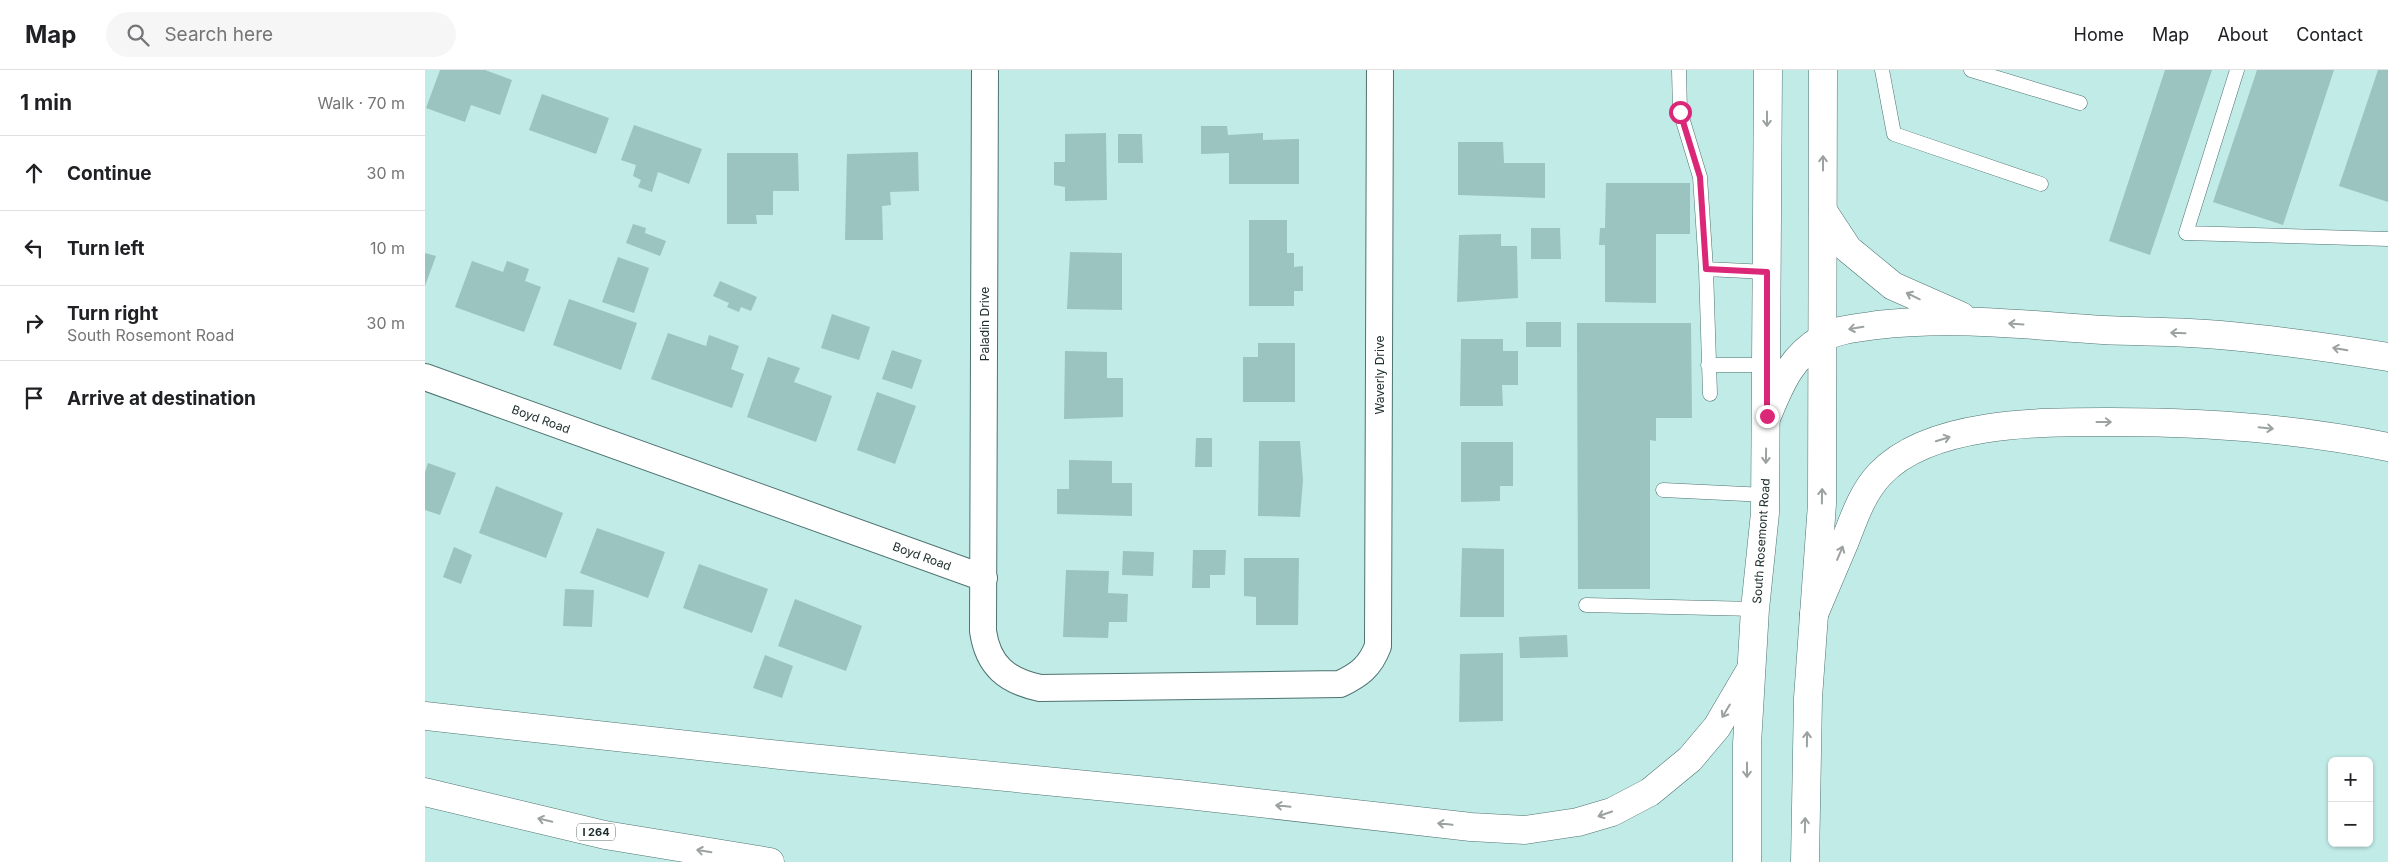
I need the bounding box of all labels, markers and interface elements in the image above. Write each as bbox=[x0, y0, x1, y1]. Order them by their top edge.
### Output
search box bbox=[106, 12, 456, 57]
text: Map bbox=[25, 20, 76, 49]
icon: search bbox=[124, 21, 152, 49]
text: Search here bbox=[164, 23, 273, 46]
text: Home bbox=[2074, 24, 2124, 45]
text: Map bbox=[2152, 24, 2189, 45]
text: About bbox=[2217, 24, 2268, 45]
text: Contact bbox=[2296, 24, 2363, 45]
text: 1 min bbox=[20, 90, 72, 115]
text: Walk · 70 m bbox=[317, 93, 405, 113]
route start bbox=[1669, 101, 1692, 124]
one-way arrow bbox=[1762, 110, 1772, 126]
one-way arrow bbox=[1818, 155, 1828, 171]
icon: ahead bbox=[20, 159, 48, 187]
text: Continue bbox=[67, 162, 152, 185]
text: 30 m bbox=[367, 163, 405, 183]
icon: left bbox=[20, 234, 48, 262]
text: Turn left bbox=[67, 237, 145, 260]
text: 10 m bbox=[370, 238, 405, 258]
street label: Paladin Drive bbox=[977, 287, 992, 361]
one-way arrow bbox=[1906, 291, 1921, 300]
text: Turn right bbox=[67, 302, 158, 325]
icon: right bbox=[20, 309, 48, 337]
text: 30 m bbox=[367, 313, 405, 333]
one-way arrow bbox=[2008, 319, 2024, 328]
one-way arrow bbox=[1848, 324, 1864, 334]
text: South Rosemont Road bbox=[67, 325, 234, 345]
one-way arrow bbox=[2171, 328, 2187, 338]
street label: Waverly Drive bbox=[1372, 336, 1387, 414]
one-way arrow bbox=[2332, 343, 2348, 353]
icon: arrive bbox=[20, 384, 48, 412]
text: Arrive at destination bbox=[67, 387, 256, 410]
street label: Boyd Road bbox=[510, 402, 572, 436]
route end bbox=[1756, 405, 1779, 428]
one-way arrow bbox=[2096, 417, 2112, 427]
one-way arrow bbox=[2258, 423, 2274, 433]
one-way arrow bbox=[1935, 433, 1951, 443]
one-way arrow bbox=[1761, 448, 1771, 464]
street label: South Rosemont Road bbox=[1749, 478, 1773, 604]
one-way arrow bbox=[1817, 488, 1827, 504]
street label: Boyd Road bbox=[891, 539, 953, 573]
one-way arrow bbox=[1835, 546, 1845, 561]
one-way arrow bbox=[1721, 703, 1731, 717]
one-way arrow bbox=[1802, 731, 1812, 748]
map controls bbox=[2328, 757, 2373, 847]
button: + bbox=[2328, 757, 2373, 802]
one-way arrow bbox=[1742, 762, 1752, 778]
one-way arrow bbox=[1275, 801, 1291, 811]
button: − bbox=[2328, 802, 2373, 847]
one-way arrow bbox=[1597, 809, 1613, 819]
one-way arrow bbox=[538, 815, 554, 824]
one-way arrow bbox=[1800, 817, 1810, 834]
one-way arrow bbox=[1437, 819, 1453, 829]
road number: I 264 bbox=[577, 824, 615, 840]
one-way arrow bbox=[697, 846, 713, 856]

